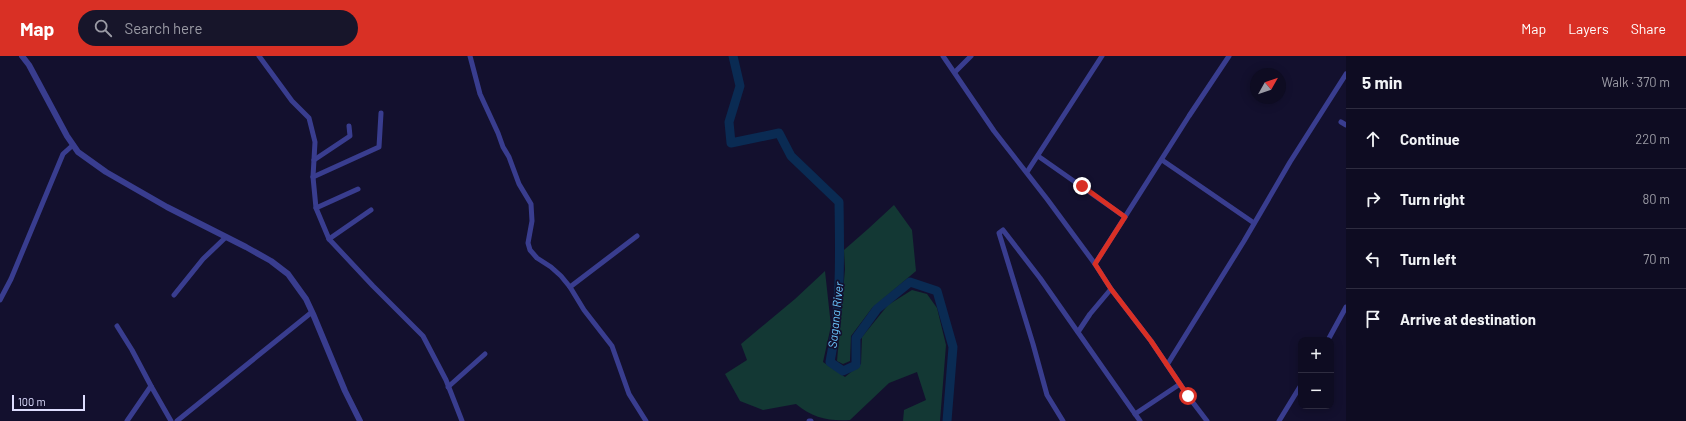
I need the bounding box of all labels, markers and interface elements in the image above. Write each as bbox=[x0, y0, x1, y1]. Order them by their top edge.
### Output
search box bbox=[78, 10, 358, 46]
text: Map bbox=[20, 17, 54, 40]
icon: search bbox=[92, 17, 114, 39]
text: Search here bbox=[124, 19, 202, 37]
text: Map bbox=[1521, 20, 1546, 37]
text: Layers bbox=[1568, 20, 1609, 37]
text: Share bbox=[1631, 20, 1666, 37]
north arrow bbox=[1250, 68, 1286, 104]
text: 5 min bbox=[1362, 72, 1402, 92]
text: Walk · 370 m bbox=[1602, 74, 1670, 90]
icon: ahead bbox=[1362, 128, 1384, 150]
text: Continue bbox=[1400, 130, 1460, 148]
text: 220 m bbox=[1635, 131, 1670, 147]
route end bbox=[1073, 177, 1091, 195]
icon: right bbox=[1362, 188, 1384, 210]
text: Turn right bbox=[1400, 190, 1465, 208]
text: 80 m bbox=[1643, 191, 1670, 207]
icon: left bbox=[1362, 248, 1384, 270]
text: Turn left bbox=[1400, 250, 1456, 268]
text: 70 m bbox=[1643, 251, 1670, 267]
water label: Sagana River bbox=[825, 280, 846, 349]
icon: arrive bbox=[1362, 308, 1384, 330]
text: Arrive at destination bbox=[1400, 310, 1536, 328]
map controls bbox=[1298, 337, 1334, 409]
button: + bbox=[1298, 337, 1334, 373]
button: − bbox=[1298, 373, 1334, 409]
route start bbox=[1179, 387, 1197, 405]
scale bar bbox=[12, 393, 85, 412]
text: 100 m bbox=[18, 395, 46, 408]

